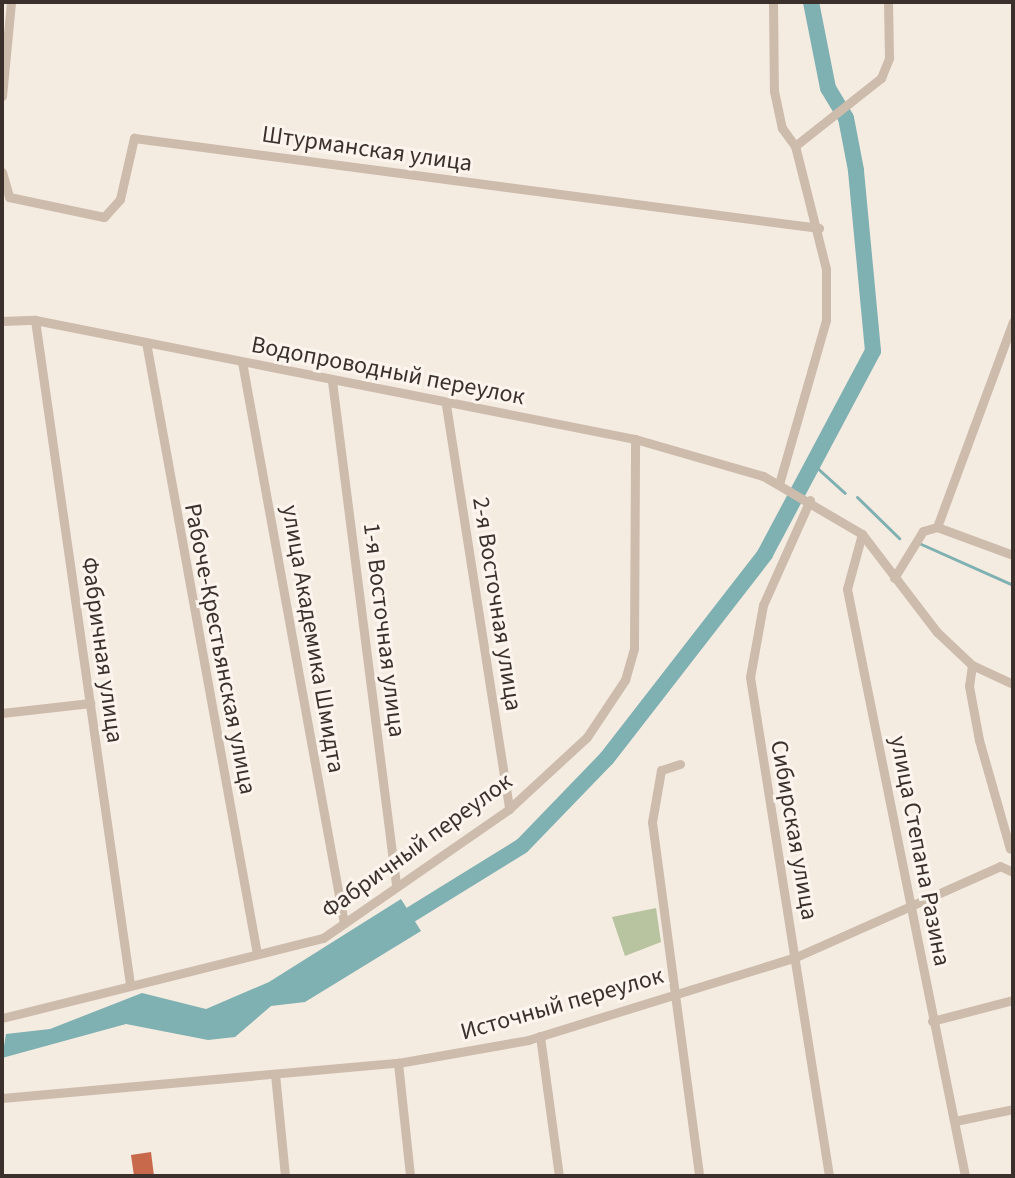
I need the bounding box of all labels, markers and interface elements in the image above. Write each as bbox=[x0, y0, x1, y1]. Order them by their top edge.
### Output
street label: Штурманская улица bbox=[260, 120, 474, 178]
street label: Водопроводный переулок bbox=[249, 330, 527, 412]
street label: 2-я Восточная улица bbox=[466, 495, 528, 713]
street label: Рабоче-Крестьянская улица bbox=[178, 501, 262, 797]
street label: улица Академика Шмидта bbox=[275, 503, 351, 775]
street label: 1-я Восточная улица bbox=[357, 521, 411, 739]
street label: Фабричная улица bbox=[75, 555, 129, 745]
street label: улица Степана Разина bbox=[884, 733, 956, 969]
street label: Сибирская улица bbox=[764, 738, 824, 922]
street label: Фабричный переулок bbox=[316, 767, 518, 925]
street label: Источный переулок bbox=[457, 961, 667, 1047]

